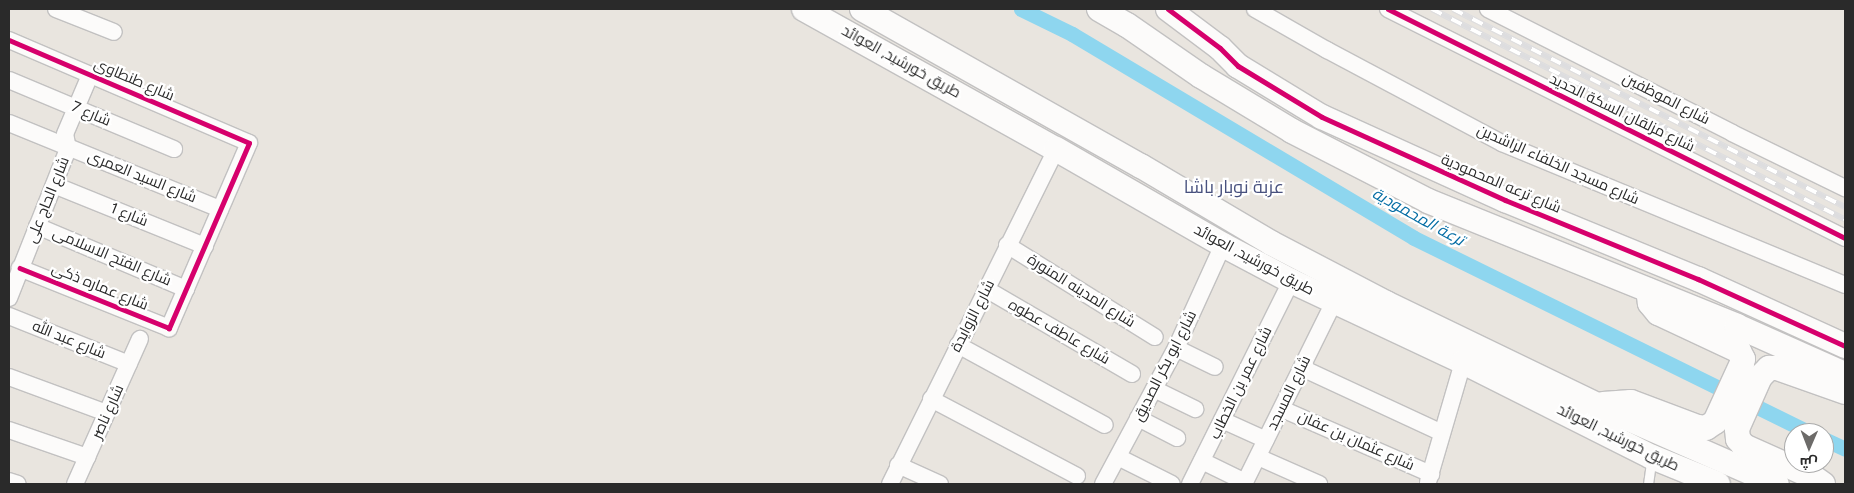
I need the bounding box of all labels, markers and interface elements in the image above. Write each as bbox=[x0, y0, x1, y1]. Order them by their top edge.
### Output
street label: طريق خورشيد, العوائد bbox=[838, 22, 964, 102]
street label: شارع طنطاوى bbox=[91, 55, 177, 105]
street label: شارع الموظفين bbox=[1619, 69, 1713, 129]
street label: شارع مزلقان السكة الحديد bbox=[1546, 70, 1698, 156]
street label: شارع 7 bbox=[69, 98, 113, 130]
street label: شارع مسجد الخلفاء الراشدين bbox=[1474, 121, 1642, 209]
street label: شارع السيد العمرى bbox=[85, 147, 199, 207]
street label: شارع ترعه المحمودية bbox=[1438, 151, 1564, 217]
street label: شارع الحاج على bbox=[23, 154, 73, 246]
district label: عزبة نوبار باشا bbox=[1184, 176, 1284, 198]
water label: ترعة المحمودية bbox=[1369, 184, 1467, 250]
street label: شارع 1 bbox=[108, 199, 150, 231]
street label: طريق خورشيد, العوائد bbox=[1191, 221, 1317, 299]
street label: شارع الفتح الاسلامى bbox=[50, 224, 174, 290]
street label: شارع المدينه المنورة bbox=[1024, 251, 1138, 331]
street label: شارع عماره ذكى bbox=[49, 259, 151, 315]
street label: شارع الزوايدة bbox=[947, 277, 999, 355]
street label: شارع عاطف عطوه bbox=[1005, 296, 1113, 368]
street label: شارع ابو بكر الصديق bbox=[1129, 308, 1201, 424]
street label: شارع عبد الله bbox=[30, 317, 108, 363]
street label: شارع عمر بن الخطاب bbox=[1206, 324, 1276, 442]
street label: شارع المسجد bbox=[1263, 353, 1315, 433]
street label: شارع ناصر bbox=[88, 382, 128, 442]
street label: طريق خورشيد, العوائد bbox=[1554, 401, 1682, 475]
street label: شارع عثمان بن عفان bbox=[1295, 407, 1417, 475]
north arrow bbox=[1784, 423, 1834, 473]
text: ش bbox=[1800, 454, 1818, 471]

